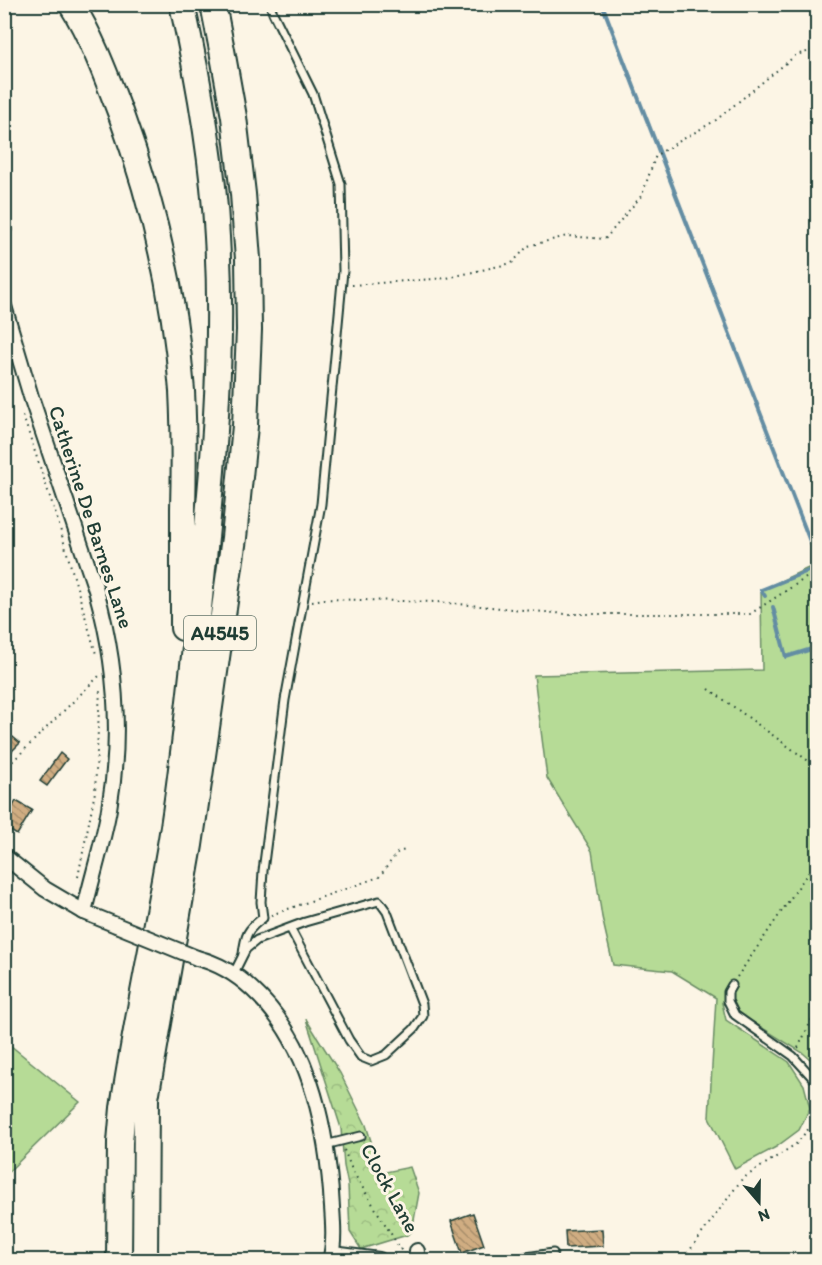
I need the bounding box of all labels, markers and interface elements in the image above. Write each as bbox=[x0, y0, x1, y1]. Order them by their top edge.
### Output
street label: Catherine De Barnes Lane bbox=[44, 402, 139, 631]
road number: A4545 bbox=[184, 616, 256, 650]
street label: Clock Lane bbox=[356, 1139, 425, 1237]
north arrow bbox=[729, 1172, 789, 1232]
text: N bbox=[756, 1205, 772, 1226]

